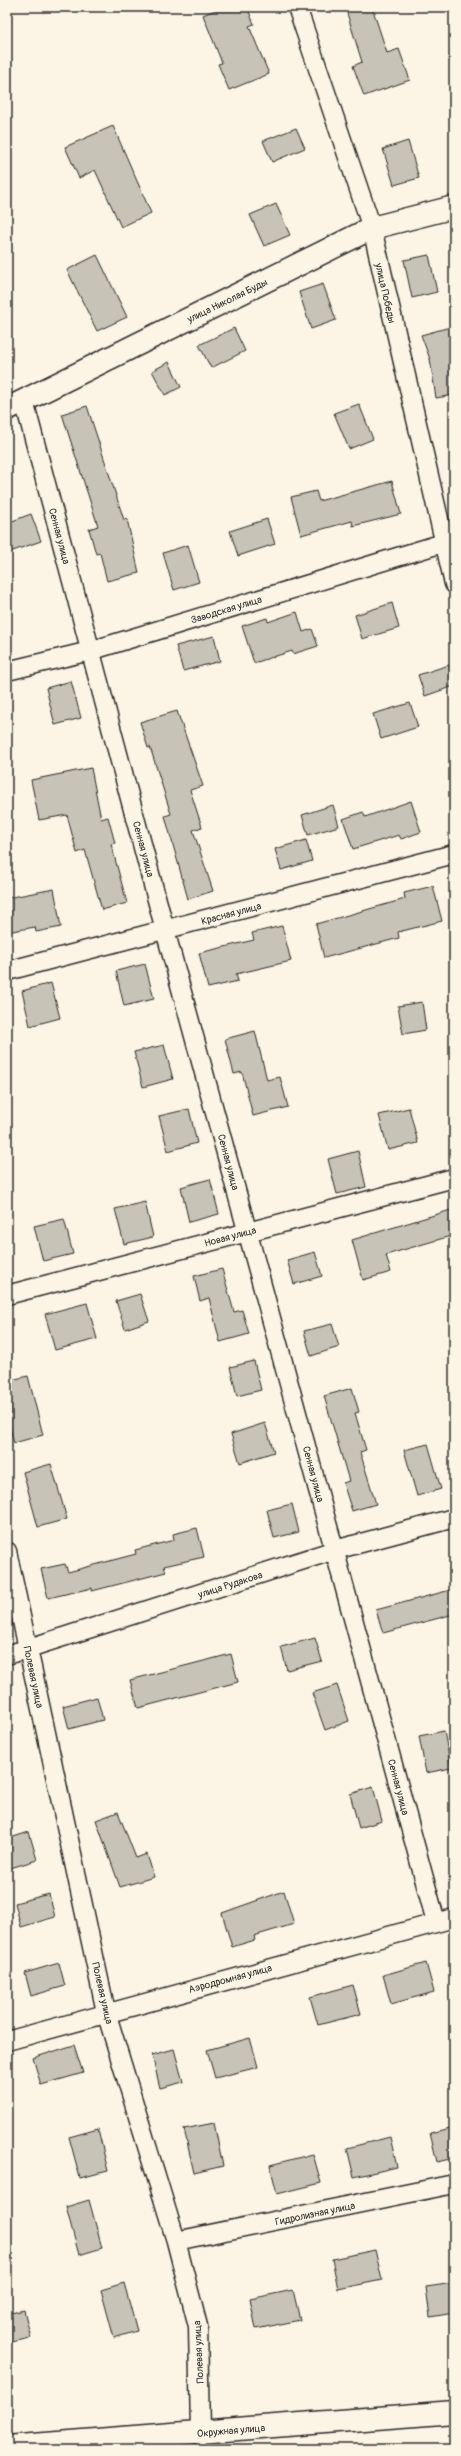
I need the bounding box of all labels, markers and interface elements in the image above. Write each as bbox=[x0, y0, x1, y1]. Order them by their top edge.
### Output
street label: улица Победы bbox=[372, 261, 398, 325]
street label: улица Николая Буды bbox=[184, 276, 270, 326]
street label: Сенная улица bbox=[46, 507, 72, 566]
street label: Заводская улица bbox=[189, 593, 264, 626]
street label: Сенная улица bbox=[130, 820, 156, 879]
street label: Красная улица bbox=[200, 900, 263, 928]
street label: Сенная улица bbox=[215, 1133, 241, 1192]
street label: Новая улица bbox=[203, 1224, 258, 1250]
street label: Сенная улица bbox=[300, 1445, 326, 1504]
street label: улица Рудакова bbox=[196, 1569, 264, 1601]
street label: Полевая улица bbox=[21, 1645, 46, 1710]
street label: Сенная улица bbox=[385, 1758, 411, 1817]
street label: Полевая улица bbox=[89, 1961, 115, 2026]
street label: Аэродромная улица bbox=[187, 1962, 274, 1996]
street label: Гидролизная улица bbox=[274, 2200, 357, 2228]
street label: Полевая улица bbox=[191, 2320, 207, 2384]
street label: Окружная улица bbox=[197, 2422, 266, 2440]

